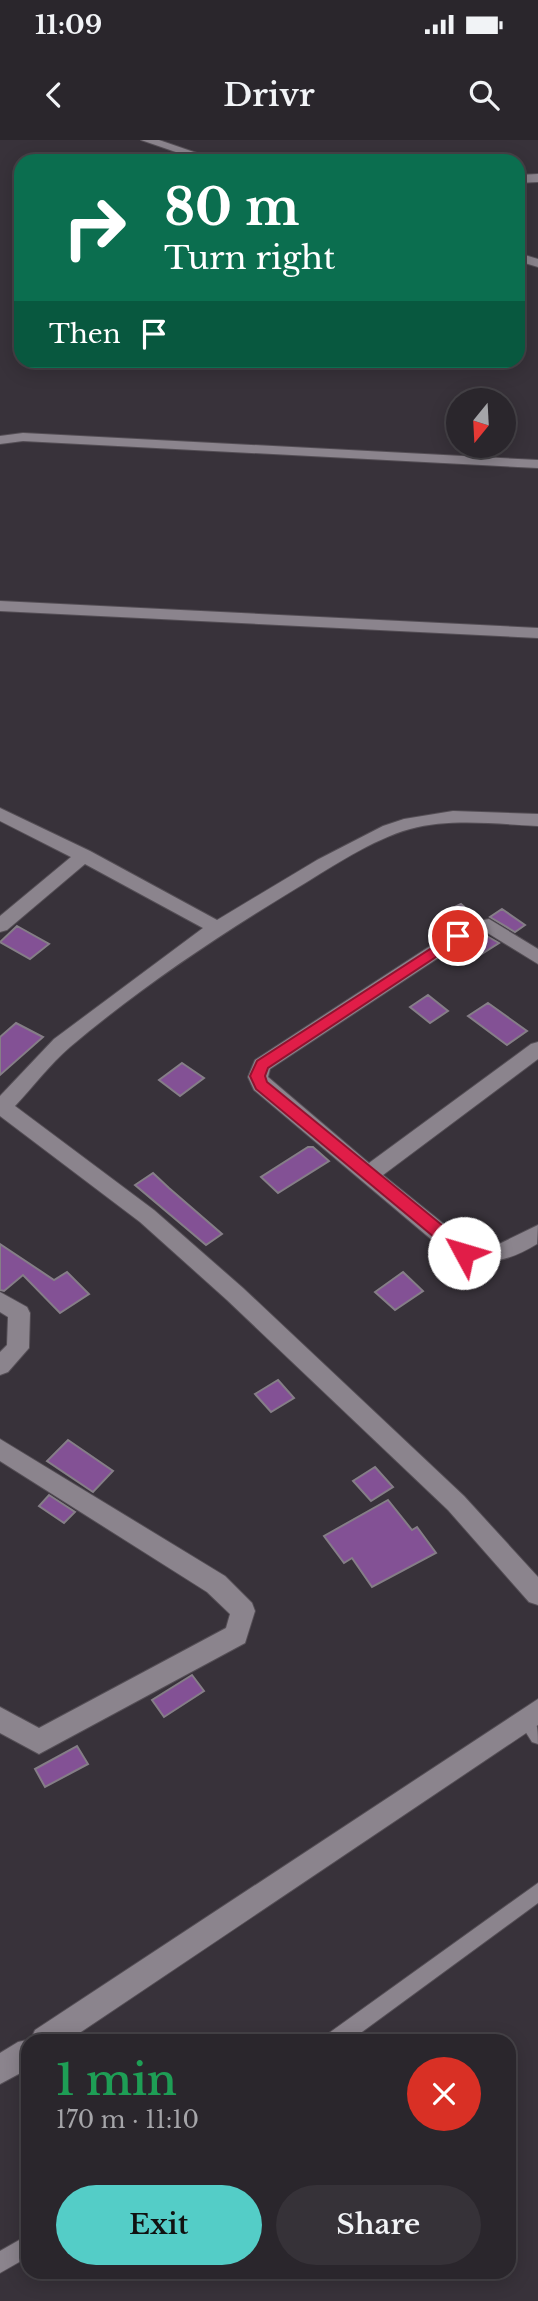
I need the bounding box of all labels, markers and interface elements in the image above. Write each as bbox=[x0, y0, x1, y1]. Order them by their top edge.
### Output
text: 11:09 bbox=[35, 9, 102, 41]
text: Drivr bbox=[223, 75, 315, 115]
icon: back bbox=[35, 76, 73, 114]
icon: search bbox=[465, 76, 503, 114]
text: 80 m bbox=[164, 177, 299, 238]
icon: right bbox=[49, 182, 140, 273]
text: Turn right bbox=[164, 238, 335, 278]
icon: arrive bbox=[135, 315, 173, 353]
text: Then bbox=[49, 318, 121, 350]
north arrow bbox=[446, 388, 516, 458]
map controls bbox=[446, 388, 516, 458]
pin bbox=[428, 906, 488, 966]
icon: arrive bbox=[439, 917, 477, 955]
position arrow bbox=[427, 1216, 501, 1290]
text: 1 min bbox=[56, 2054, 177, 2106]
button: close bbox=[407, 2057, 481, 2131]
text: 170 m · 11:10 bbox=[56, 2106, 199, 2134]
button: Exit bbox=[56, 2185, 262, 2265]
button: Share bbox=[276, 2185, 481, 2265]

